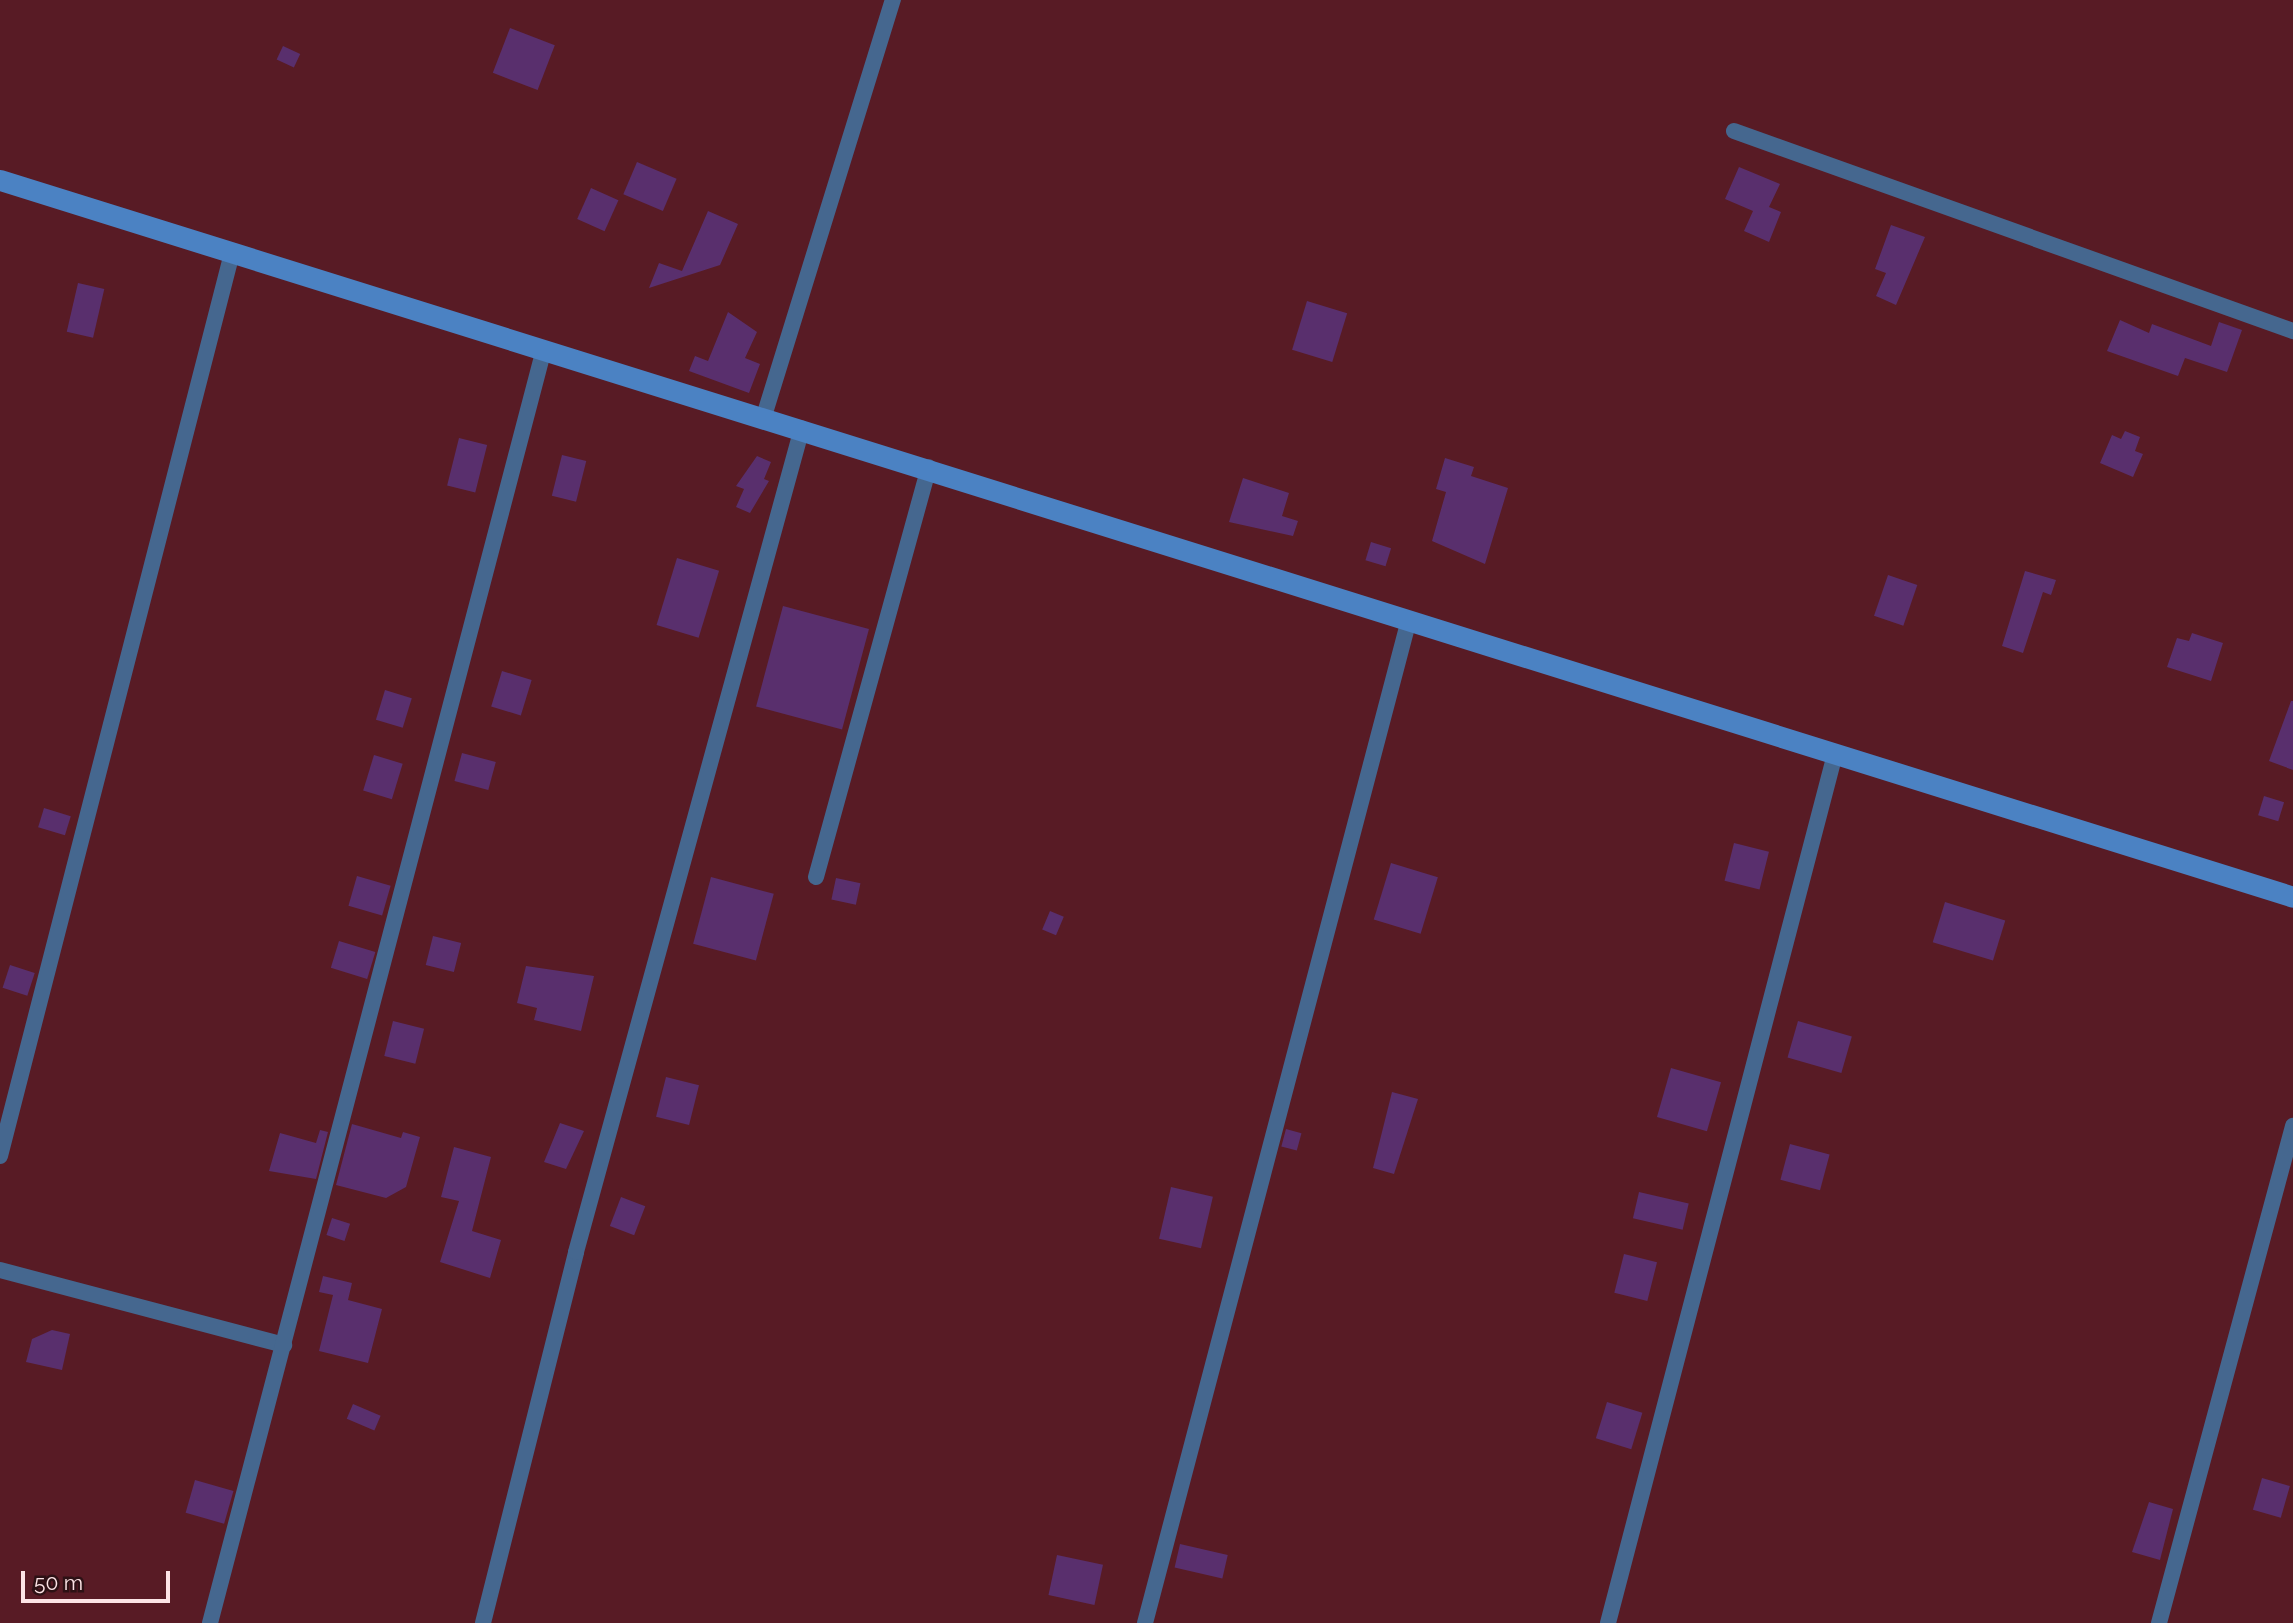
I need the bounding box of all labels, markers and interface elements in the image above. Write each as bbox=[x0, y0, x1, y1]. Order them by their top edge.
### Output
scale bar bbox=[24, 1556, 173, 1600]
text: 50 m bbox=[34, 1570, 83, 1595]

